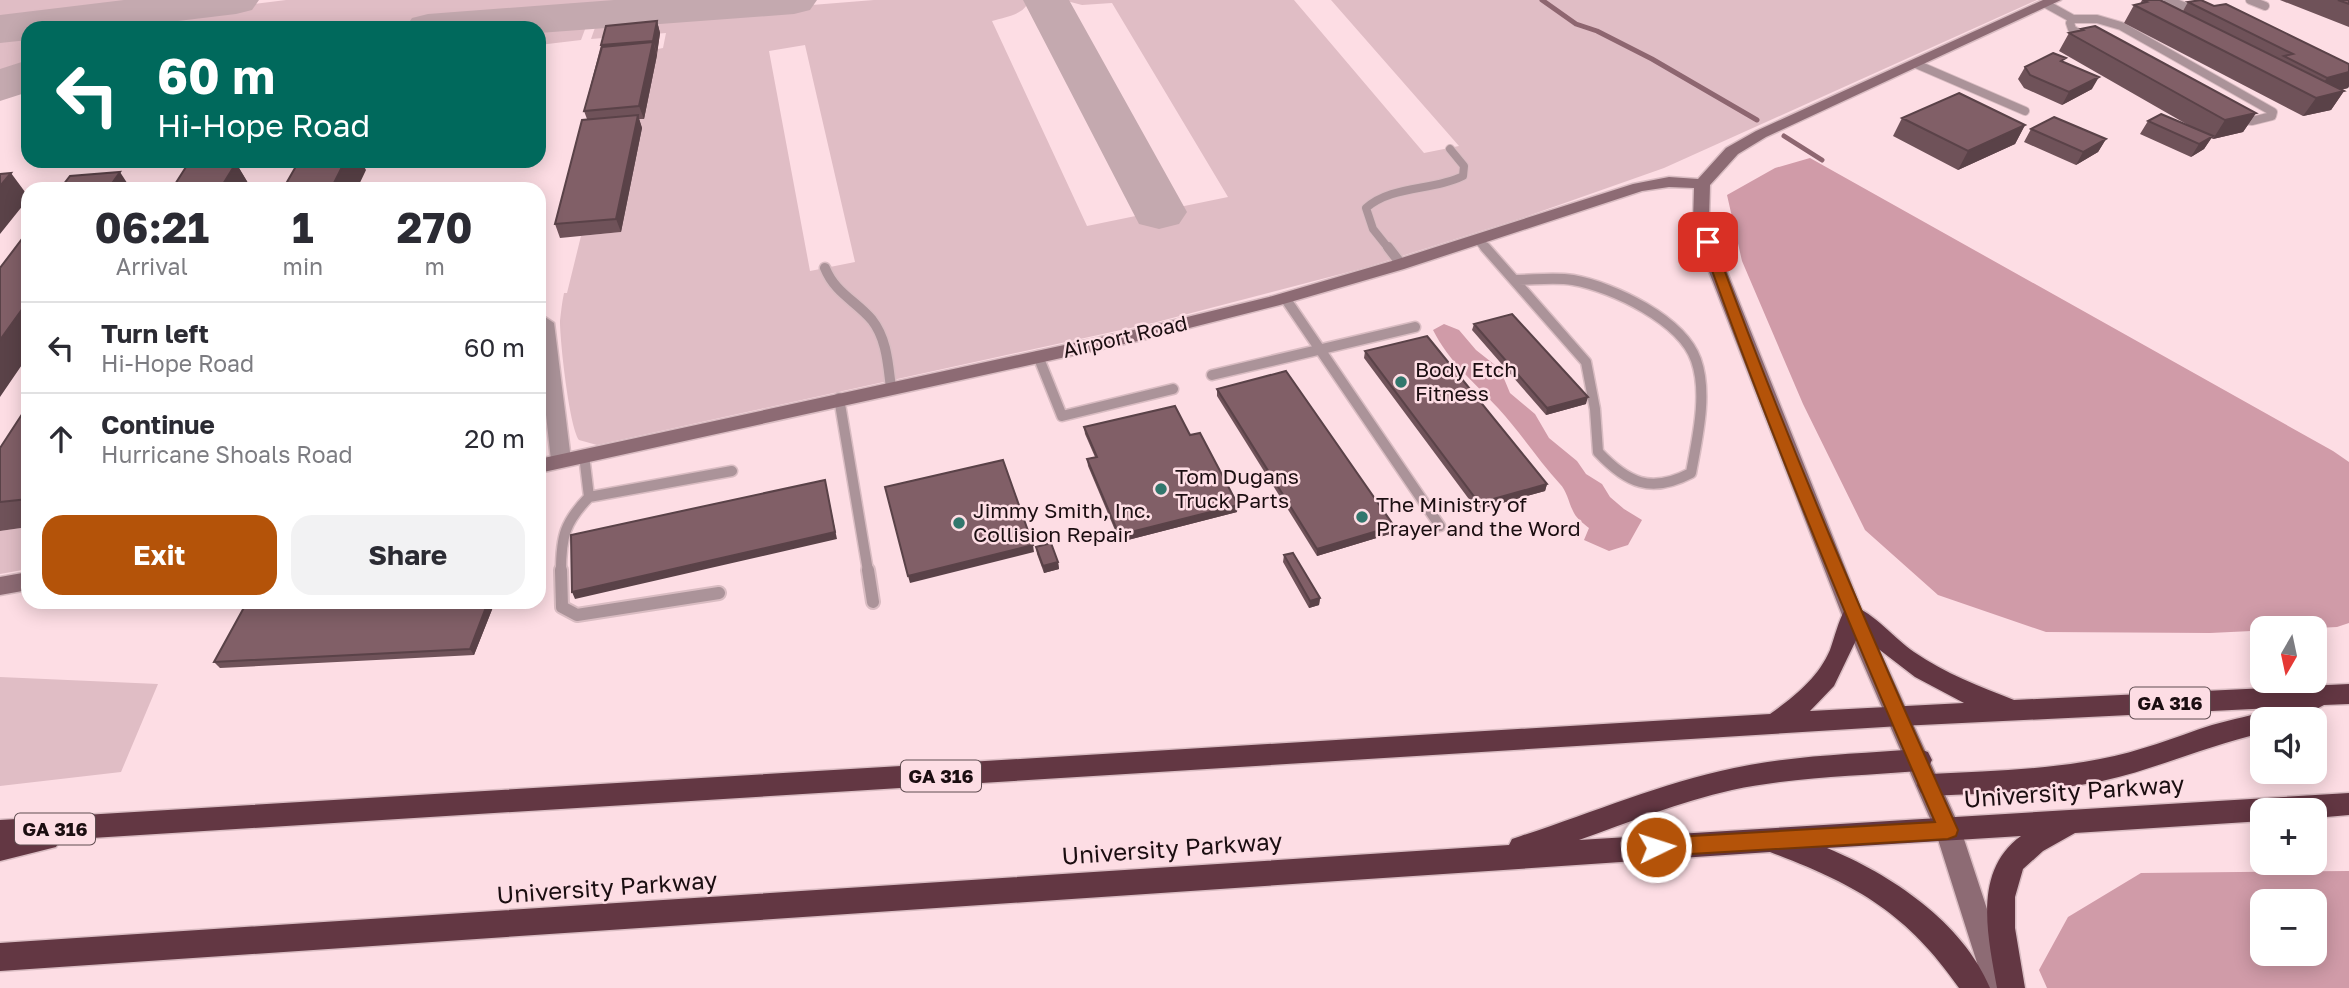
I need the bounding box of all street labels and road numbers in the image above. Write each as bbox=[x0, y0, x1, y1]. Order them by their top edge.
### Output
street label: Airport Road bbox=[1060, 309, 1190, 363]
road number: GA 316 bbox=[2130, 688, 2210, 718]
road number: GA 316 bbox=[901, 761, 981, 792]
street label: University Parkway bbox=[1962, 768, 2185, 813]
road number: GA 316 bbox=[15, 814, 95, 844]
street label: University Parkway bbox=[1060, 825, 1283, 870]
street label: University Parkway bbox=[495, 864, 718, 909]

